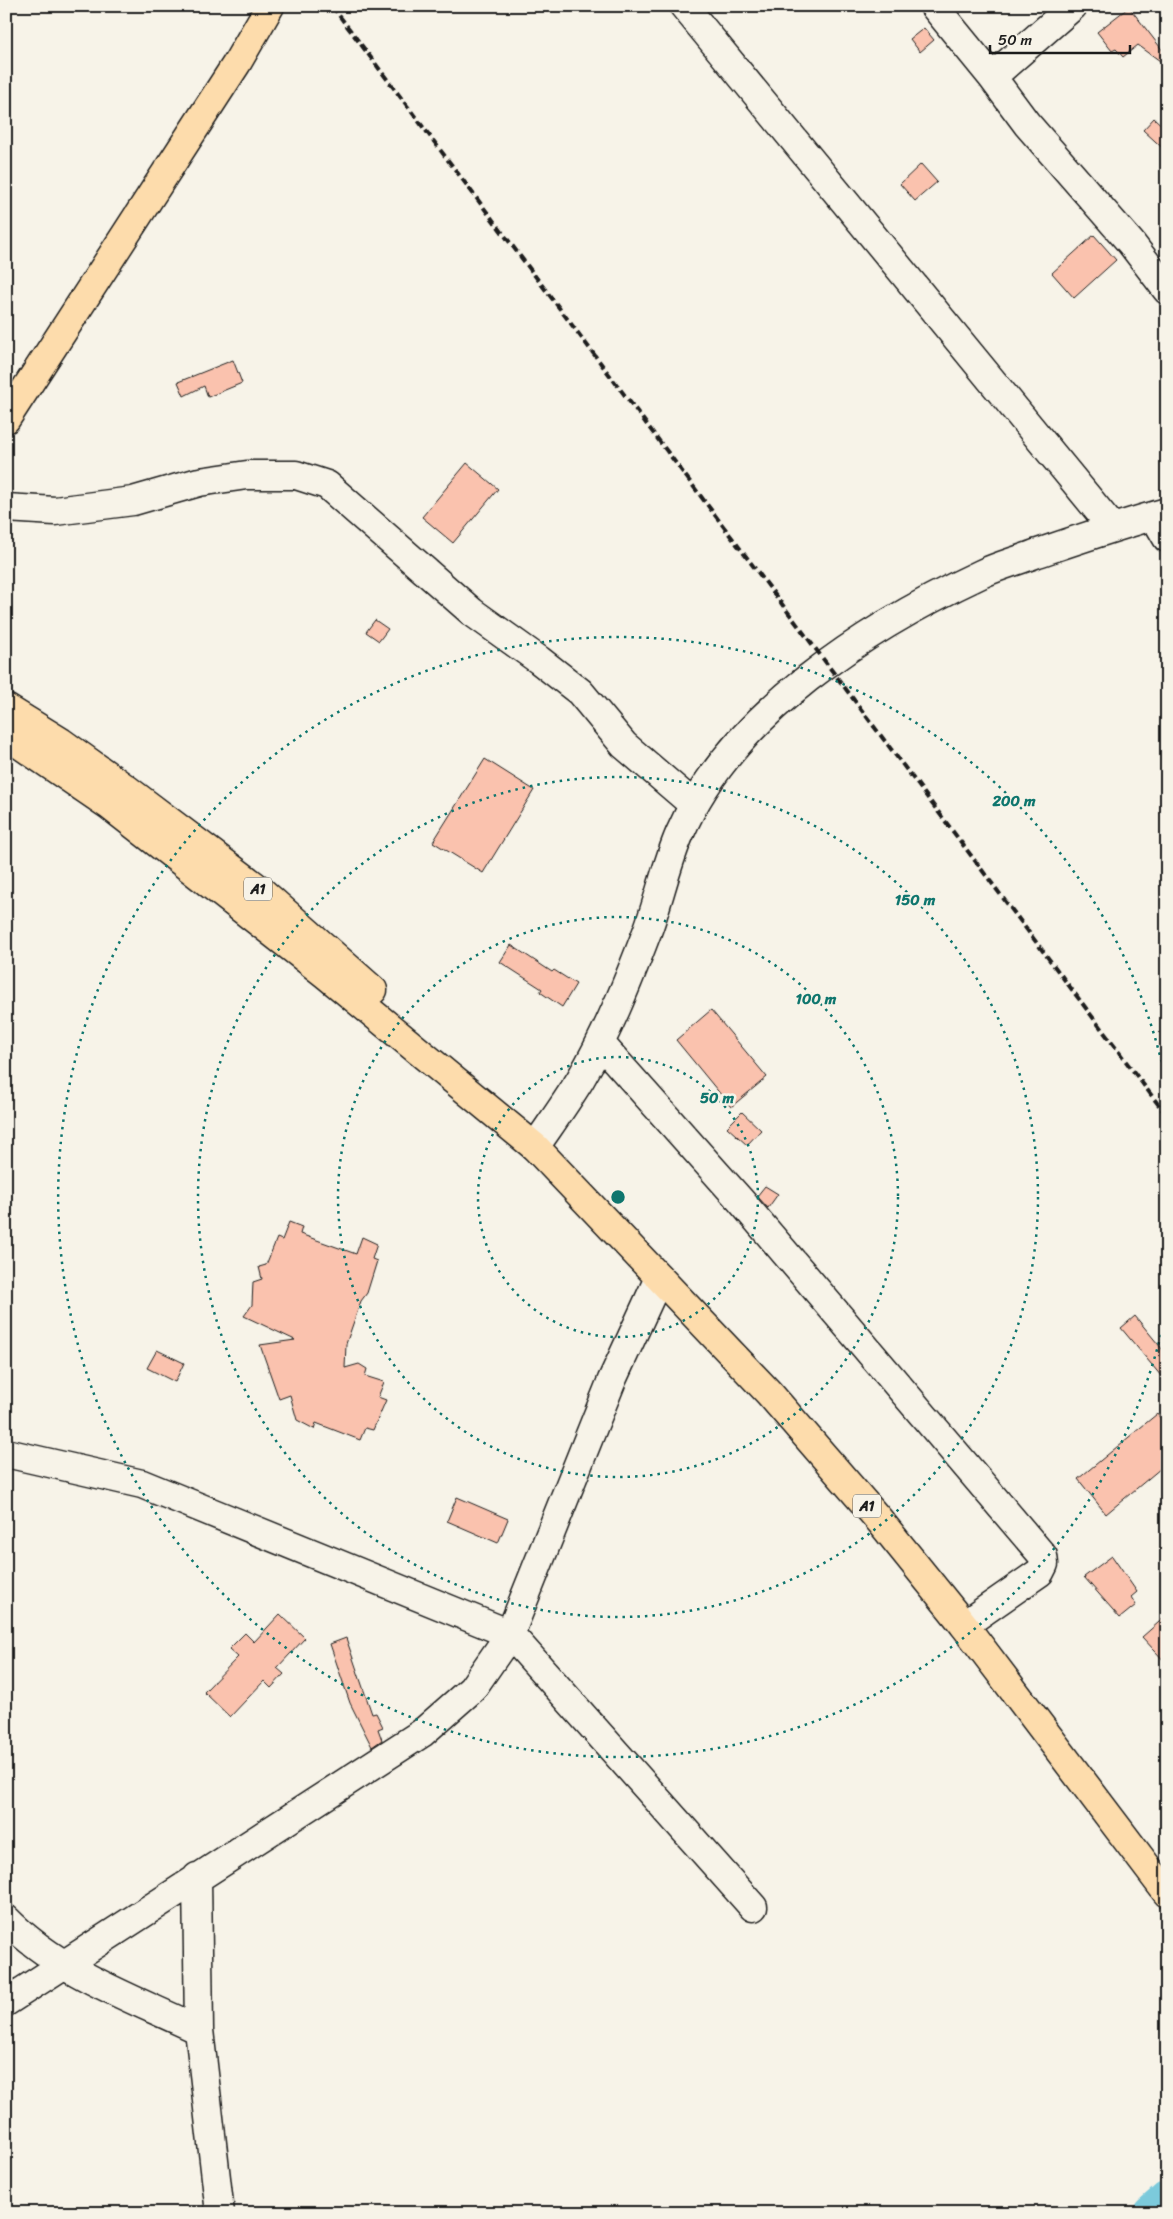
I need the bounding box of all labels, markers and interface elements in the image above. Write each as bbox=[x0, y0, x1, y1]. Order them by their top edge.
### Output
scale bar bbox=[990, 22, 1130, 54]
text: 50 m bbox=[998, 27, 1033, 53]
text: 200 m bbox=[991, 788, 1036, 814]
road number: A1 bbox=[244, 878, 272, 901]
text: 150 m bbox=[895, 887, 936, 913]
text: 100 m bbox=[796, 986, 837, 1012]
text: 50 m bbox=[700, 1085, 735, 1111]
centre of rings bbox=[609, 1188, 627, 1206]
road number: A1 bbox=[853, 1494, 881, 1518]

